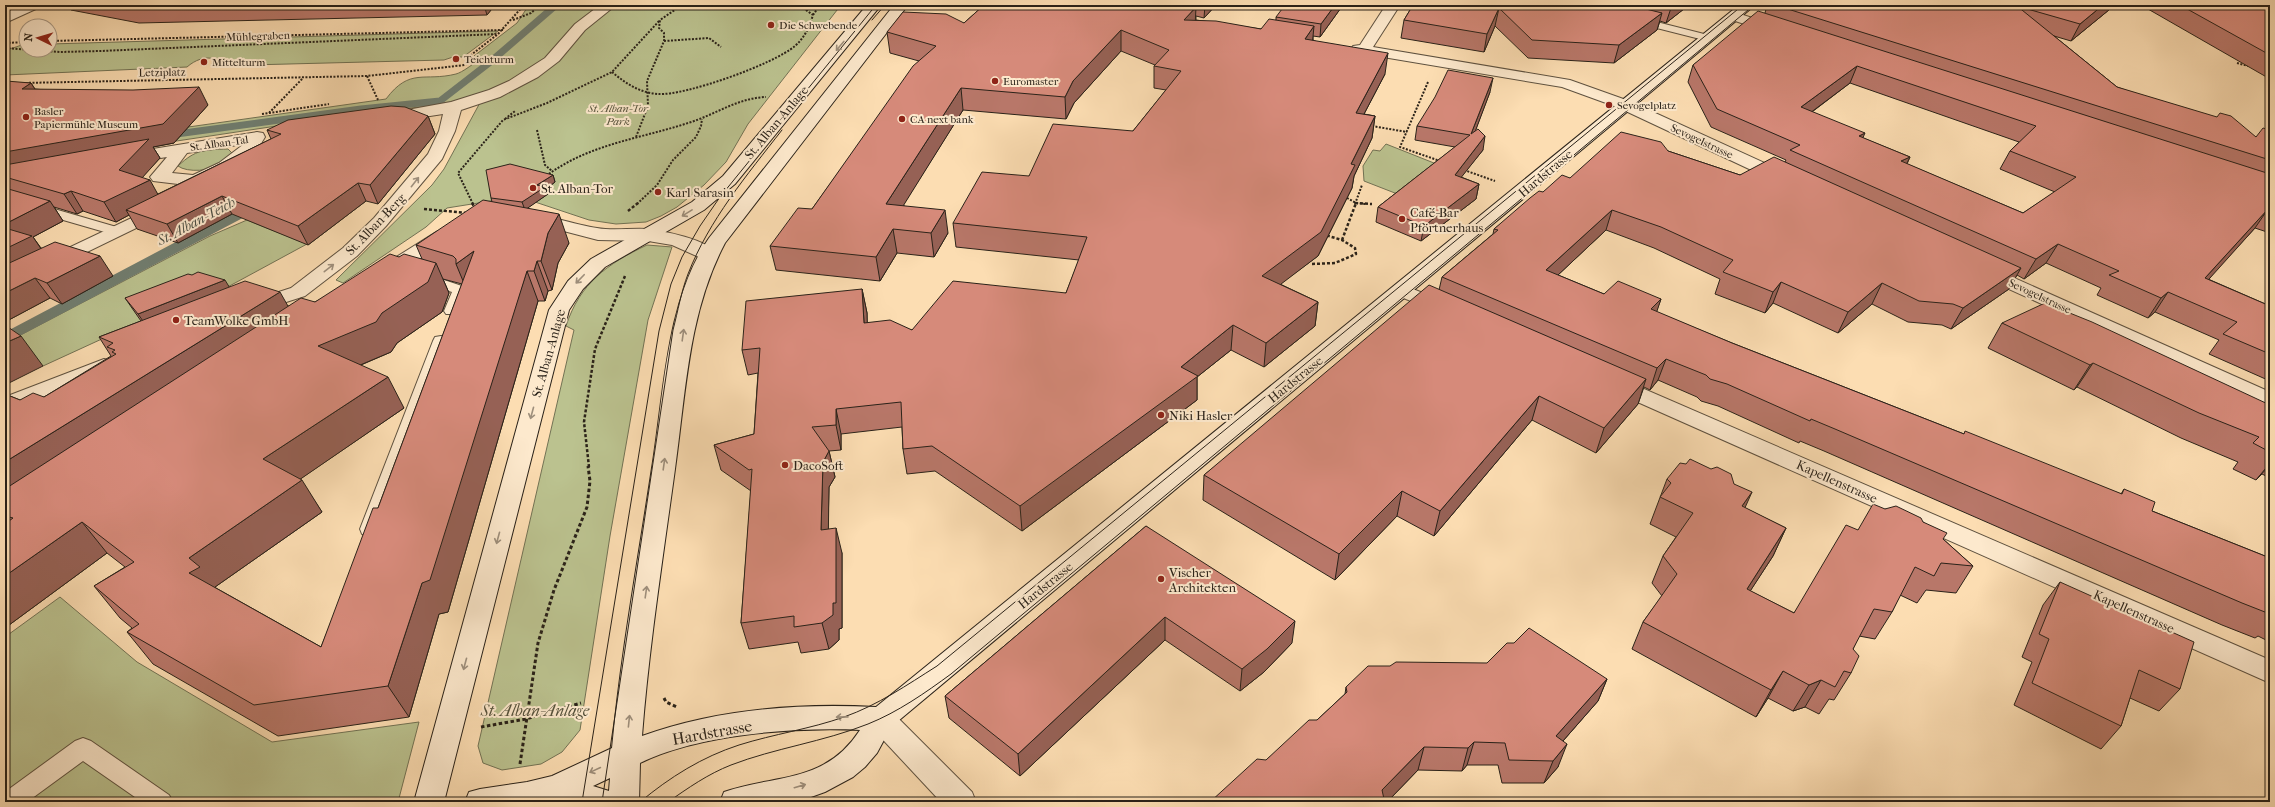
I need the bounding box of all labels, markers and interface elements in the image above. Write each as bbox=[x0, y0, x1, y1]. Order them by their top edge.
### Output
north arrow bbox=[18, 18, 58, 58]
place label: Die Schwebende bbox=[779, 19, 858, 32]
marker: Die Schwebende bbox=[766, 20, 776, 30]
street label: Mühlegraben bbox=[226, 29, 291, 44]
text: N bbox=[22, 32, 35, 42]
one-way arrow bbox=[836, 40, 845, 51]
place label: Teichturm bbox=[464, 53, 515, 66]
marker: Teichturm bbox=[451, 54, 461, 64]
place label: Mittelturm bbox=[212, 56, 266, 69]
marker: Mittelturm bbox=[199, 57, 209, 67]
street label: Letziplatz bbox=[138, 66, 186, 79]
place label: Euromaster bbox=[1003, 75, 1059, 88]
marker: Euromaster bbox=[990, 76, 1000, 86]
street label: St. Alban-Anlage bbox=[741, 82, 812, 162]
place label: Sevogelplatz bbox=[1617, 99, 1676, 112]
marker: Sevogelplatz bbox=[1604, 100, 1614, 110]
park label: St. Alban-Tor Park bbox=[587, 102, 649, 128]
place label: Basler Papiermühle Museum bbox=[34, 105, 139, 131]
marker: Basler Papiermühle Museum bbox=[21, 112, 31, 122]
place label: CA next bank bbox=[910, 113, 974, 126]
marker: CA next bank bbox=[897, 114, 907, 124]
street label: Sevogelstrasse bbox=[1668, 121, 1736, 162]
street label: St. Alban-Tal bbox=[189, 133, 249, 154]
street label: Hardstrasse bbox=[1515, 146, 1576, 200]
one-way arrow bbox=[410, 176, 419, 187]
place label: St. Alban-Tor bbox=[541, 181, 613, 196]
marker: St. Alban-Tor bbox=[528, 183, 538, 193]
place label: Karl Sarasin bbox=[666, 185, 734, 200]
marker: Karl Sarasin bbox=[653, 187, 663, 197]
street label: St. Alban-Berg bbox=[342, 190, 409, 258]
water label: St. Alban-Teich bbox=[153, 194, 238, 250]
place label: Café-Bar Pförtnerhaus bbox=[1410, 205, 1484, 235]
one-way arrow bbox=[682, 209, 693, 217]
marker: Café-Bar Pförtnerhaus bbox=[1397, 214, 1407, 224]
one-way arrow bbox=[323, 264, 334, 272]
one-way arrow bbox=[575, 274, 585, 284]
street label: Sevogelstrasse bbox=[2006, 276, 2074, 317]
street label: St. Alban-Anlage bbox=[529, 307, 568, 399]
place label: TeamWolke GmbH bbox=[184, 313, 288, 328]
marker: TeamWolke GmbH bbox=[171, 315, 181, 325]
one-way arrow bbox=[679, 329, 687, 342]
street label: Hardstrasse bbox=[1265, 353, 1326, 406]
one-way arrow bbox=[527, 406, 535, 419]
place label: Niki Hasler bbox=[1169, 408, 1233, 423]
marker: Niki Hasler bbox=[1156, 410, 1166, 420]
street label: Kapellenstrasse bbox=[1794, 457, 1880, 506]
one-way arrow bbox=[660, 458, 668, 471]
place label: DacoSoft bbox=[793, 458, 844, 473]
marker: DacoSoft bbox=[780, 460, 790, 470]
one-way arrow bbox=[494, 532, 501, 545]
street label: Hardstrasse bbox=[1015, 559, 1076, 612]
place label: Vischer Architekten bbox=[1168, 565, 1236, 595]
marker: Vischer Architekten bbox=[1156, 574, 1166, 584]
one-way arrow bbox=[642, 586, 650, 599]
street label: Kapellenstrasse bbox=[2091, 587, 2177, 636]
one-way arrow bbox=[461, 657, 468, 670]
park label: St. Alban-Anlage bbox=[480, 701, 590, 720]
one-way arrow bbox=[836, 713, 849, 721]
one-way arrow bbox=[625, 715, 632, 728]
street label: Hardstrasse bbox=[671, 716, 754, 749]
one-way arrow bbox=[589, 767, 601, 774]
one-way arrow bbox=[793, 782, 806, 790]

